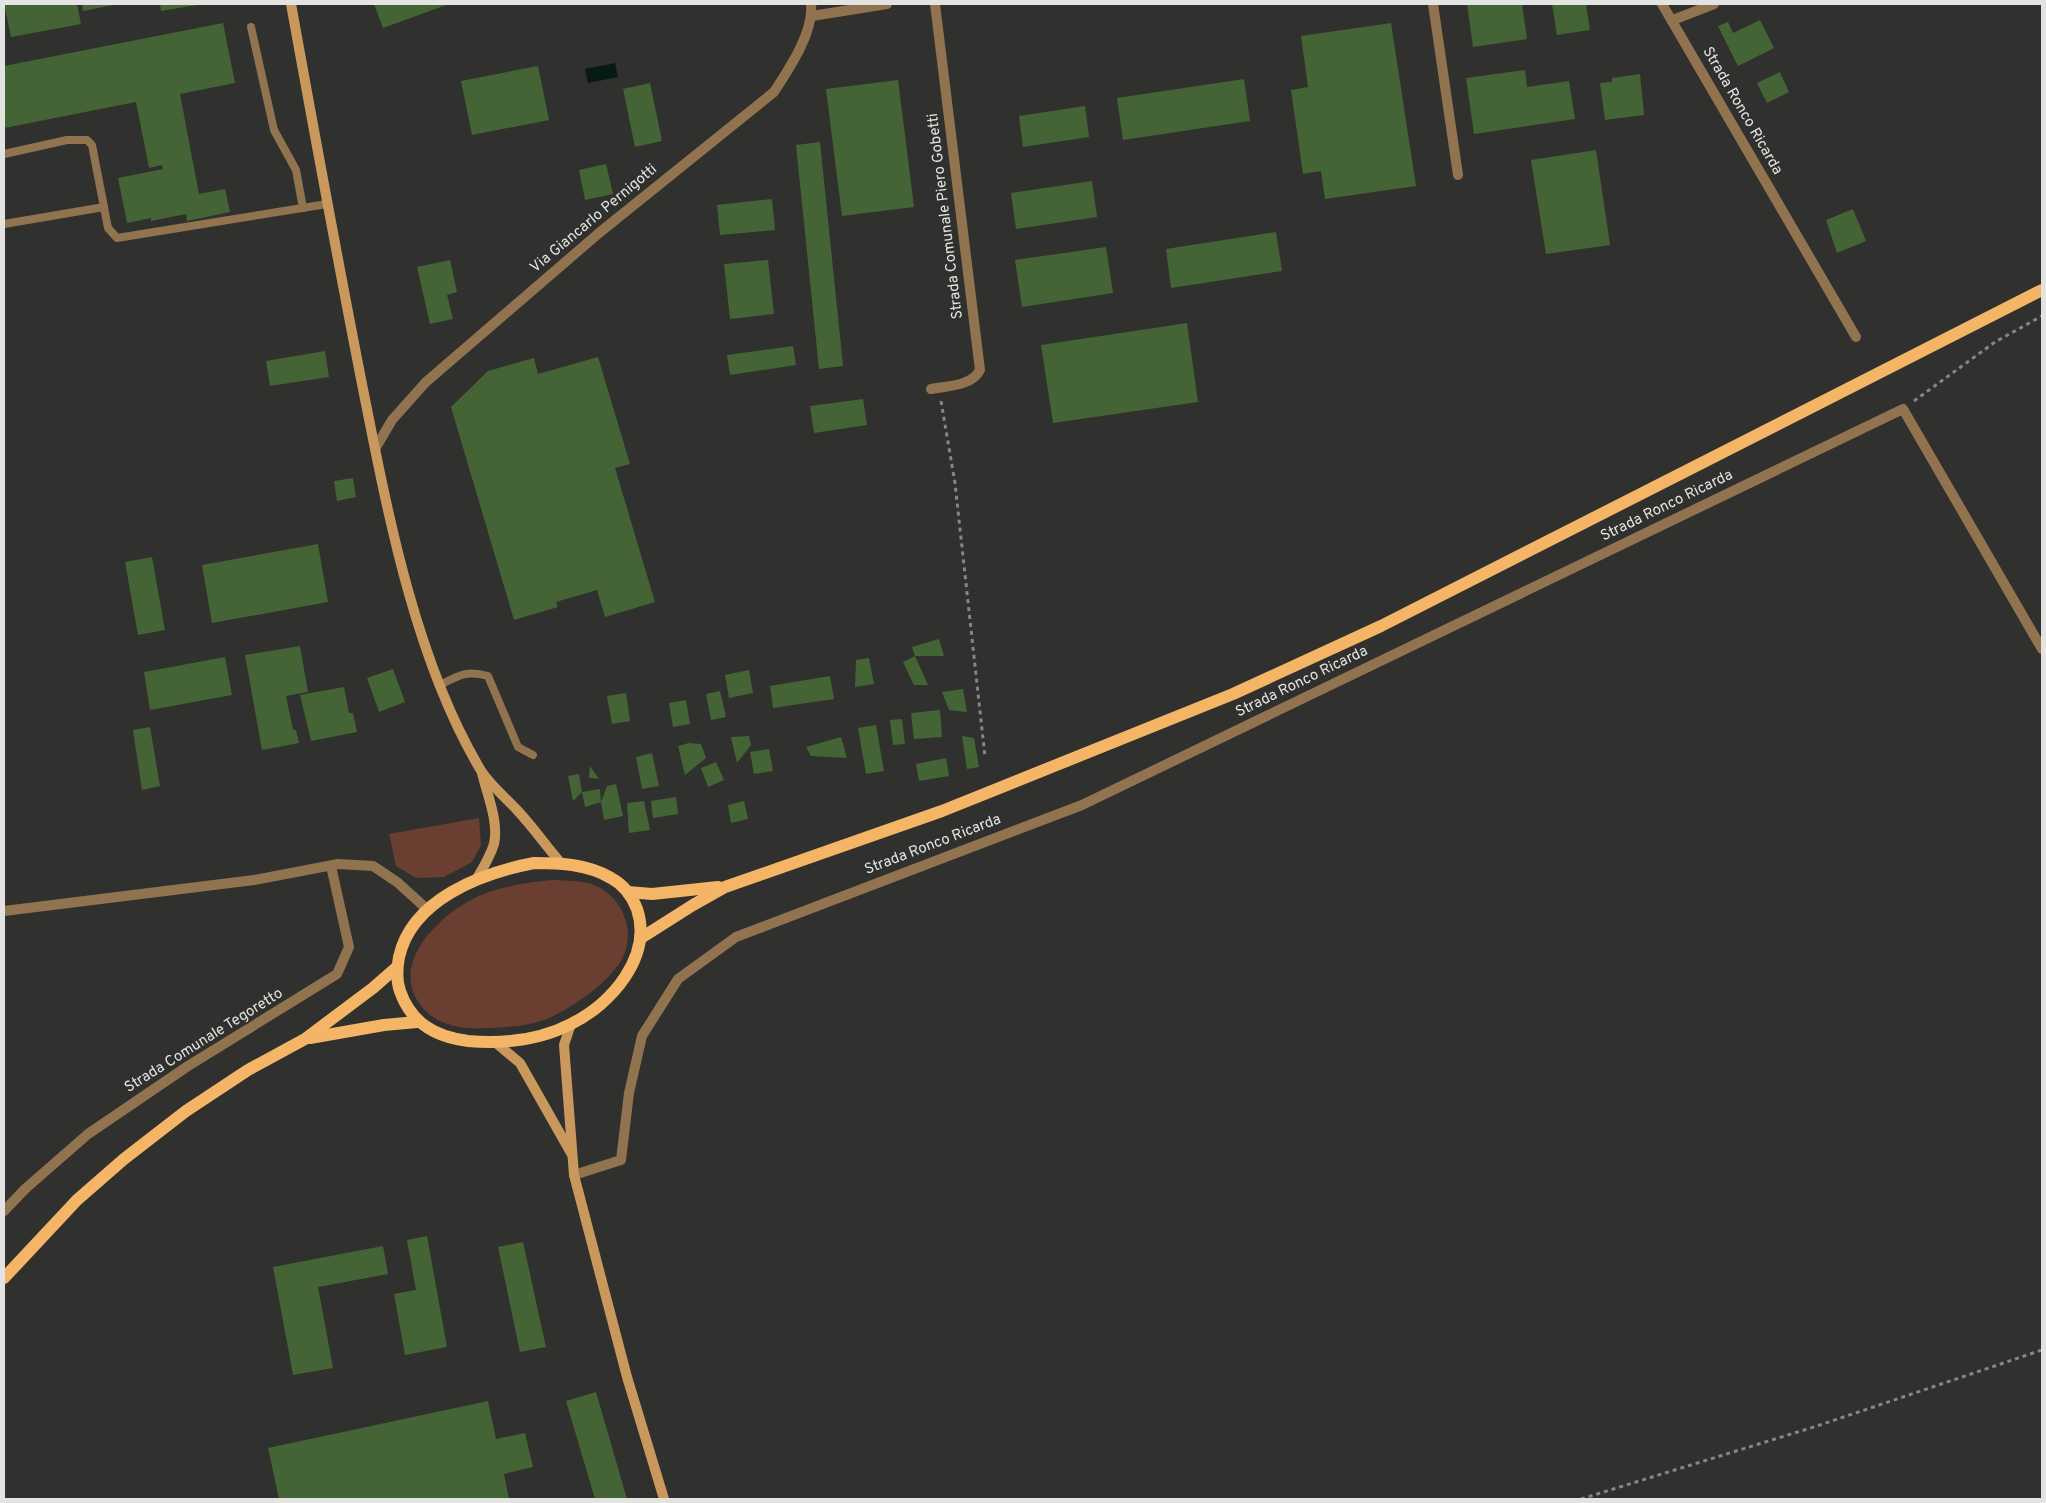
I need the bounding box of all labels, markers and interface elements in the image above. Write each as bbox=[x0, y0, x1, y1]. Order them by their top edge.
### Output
street label: Strada Ronco Ricarda bbox=[1698, 44, 1786, 178]
street label: Strada Comunale Piero Gobetti bbox=[924, 112, 968, 320]
street label: Via Giancarlo Pernigotti bbox=[527, 160, 661, 278]
street label: Strada Ronco Ricarda bbox=[1598, 466, 1736, 546]
street label: Strada Ronco Ricarda bbox=[1233, 642, 1371, 722]
street label: Strada Ronco Ricarda bbox=[862, 810, 1004, 880]
street label: Strada Comunale Tegoretto bbox=[121, 984, 287, 1098]

